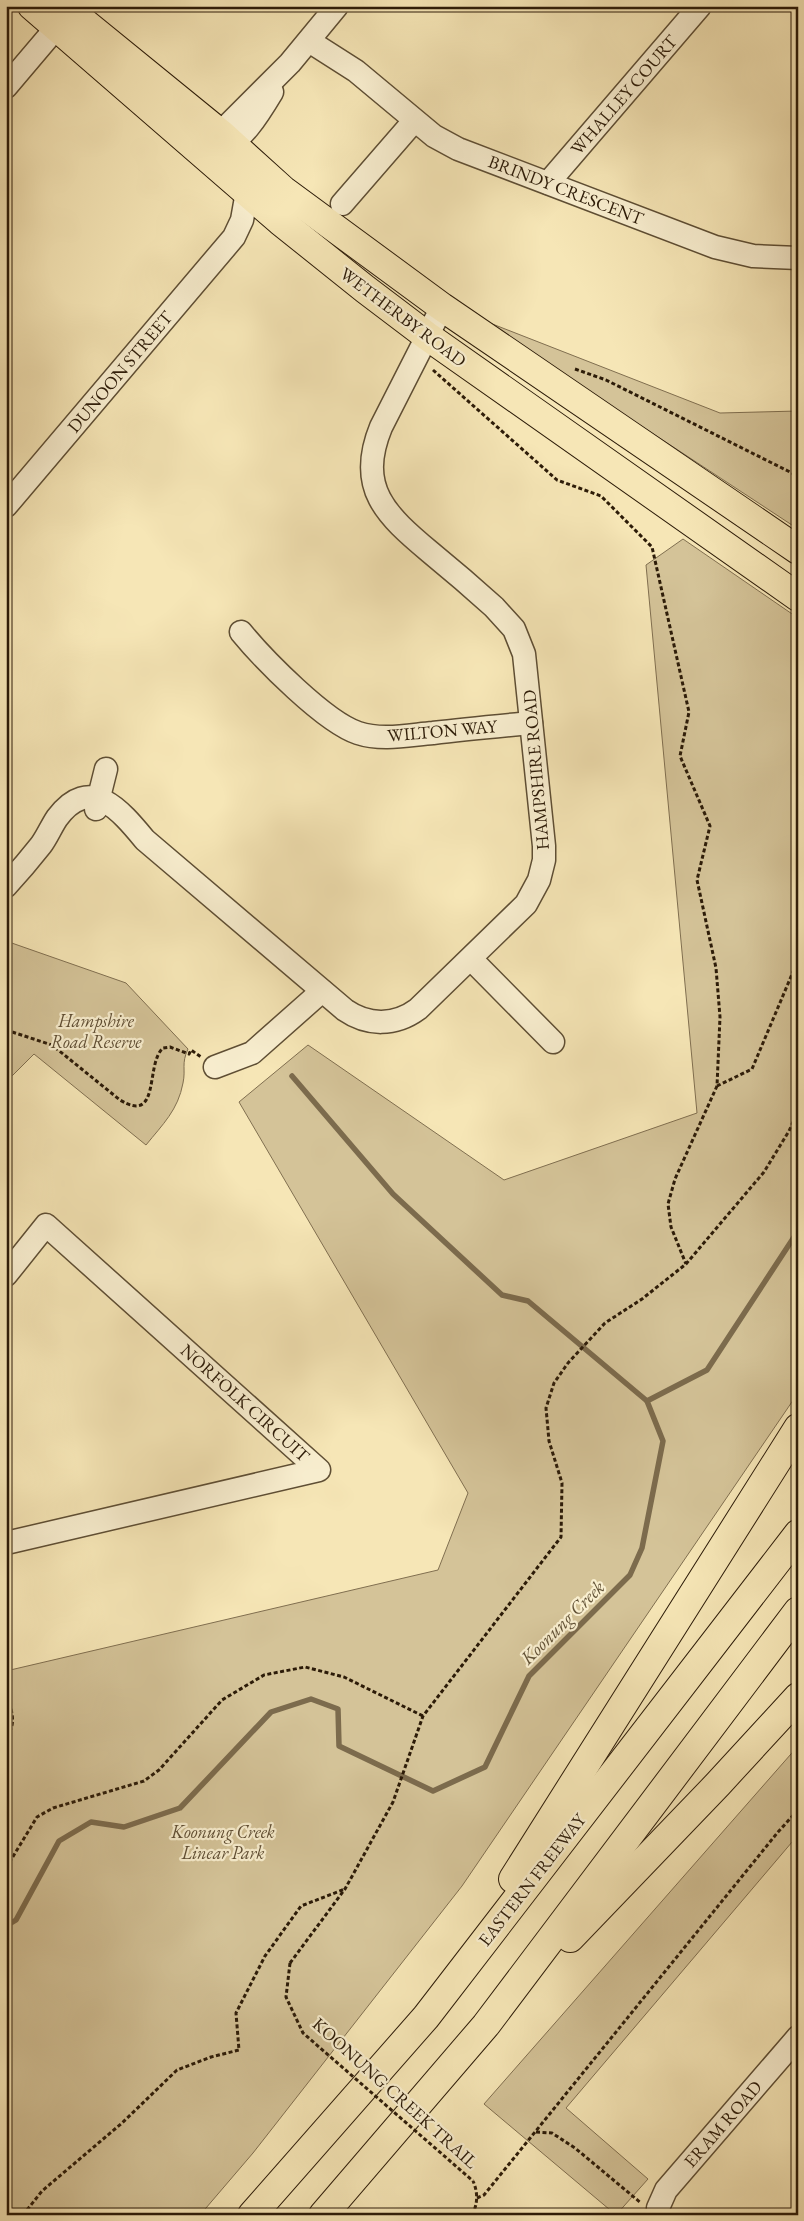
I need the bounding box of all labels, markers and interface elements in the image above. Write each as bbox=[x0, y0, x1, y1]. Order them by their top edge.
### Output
street label: WHALLEY COURT bbox=[565, 29, 683, 159]
street label: BRINDY CRESCENT bbox=[485, 149, 648, 230]
street label: WETHERBY ROAD bbox=[335, 262, 471, 372]
street label: DUNOON STREET bbox=[62, 305, 178, 437]
street label: HAMPSHIRE ROAD bbox=[517, 689, 554, 851]
street label: WILTON WAY bbox=[386, 714, 499, 747]
park label: Hampshire Road Reserve bbox=[51, 1009, 142, 1053]
street label: NORFOLK CIRCUIT bbox=[176, 1339, 315, 1467]
water label: Koonung Creek bbox=[514, 1575, 610, 1670]
street label: EASTERN FREEWAY bbox=[473, 1808, 591, 1951]
park label: Koonung Creek Linear Park bbox=[170, 1820, 275, 1864]
street label: KOONUNG CREEK TRAIL bbox=[308, 2012, 483, 2173]
street label: ERAM ROAD bbox=[679, 2075, 767, 2172]

